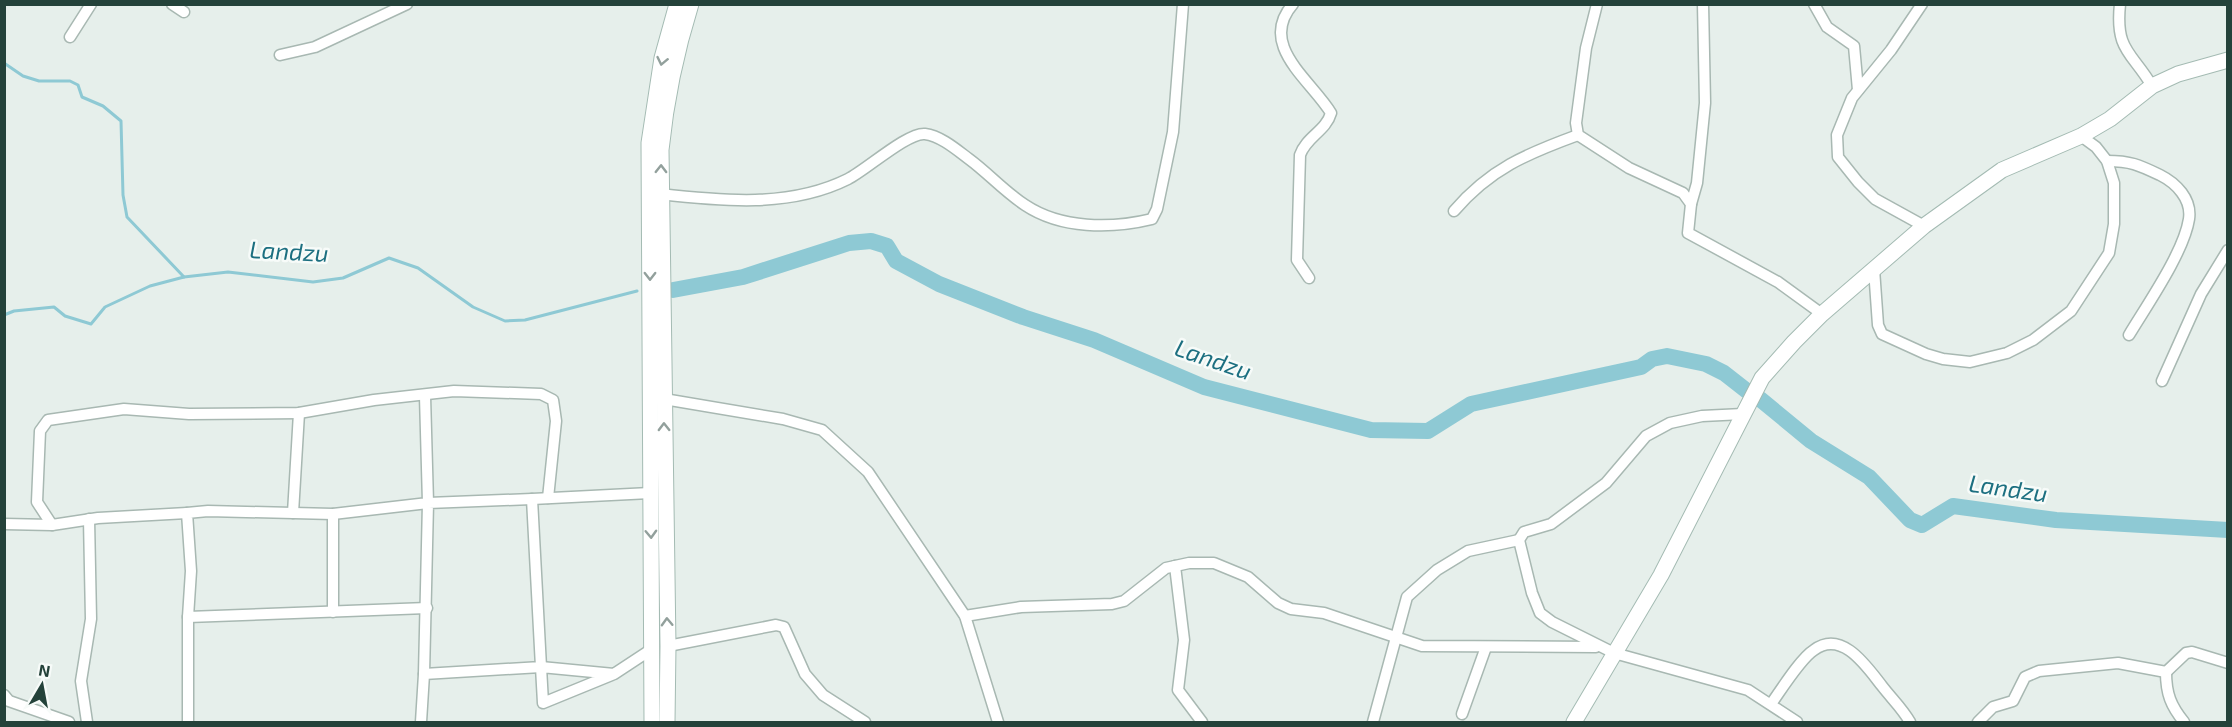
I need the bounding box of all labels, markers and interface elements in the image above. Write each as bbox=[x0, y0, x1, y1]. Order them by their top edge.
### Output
one-way arrow bbox=[656, 56, 669, 66]
one-way arrow bbox=[655, 165, 667, 174]
water label: Landzu bbox=[249, 234, 329, 267]
one-way arrow bbox=[643, 271, 656, 280]
water label: Landzu bbox=[1171, 332, 1256, 385]
one-way arrow bbox=[658, 423, 670, 432]
water label: Landzu bbox=[1967, 468, 2049, 507]
one-way arrow bbox=[645, 529, 657, 538]
one-way arrow bbox=[661, 618, 674, 627]
north arrow bbox=[12, 655, 72, 715]
text: N bbox=[37, 659, 52, 680]

